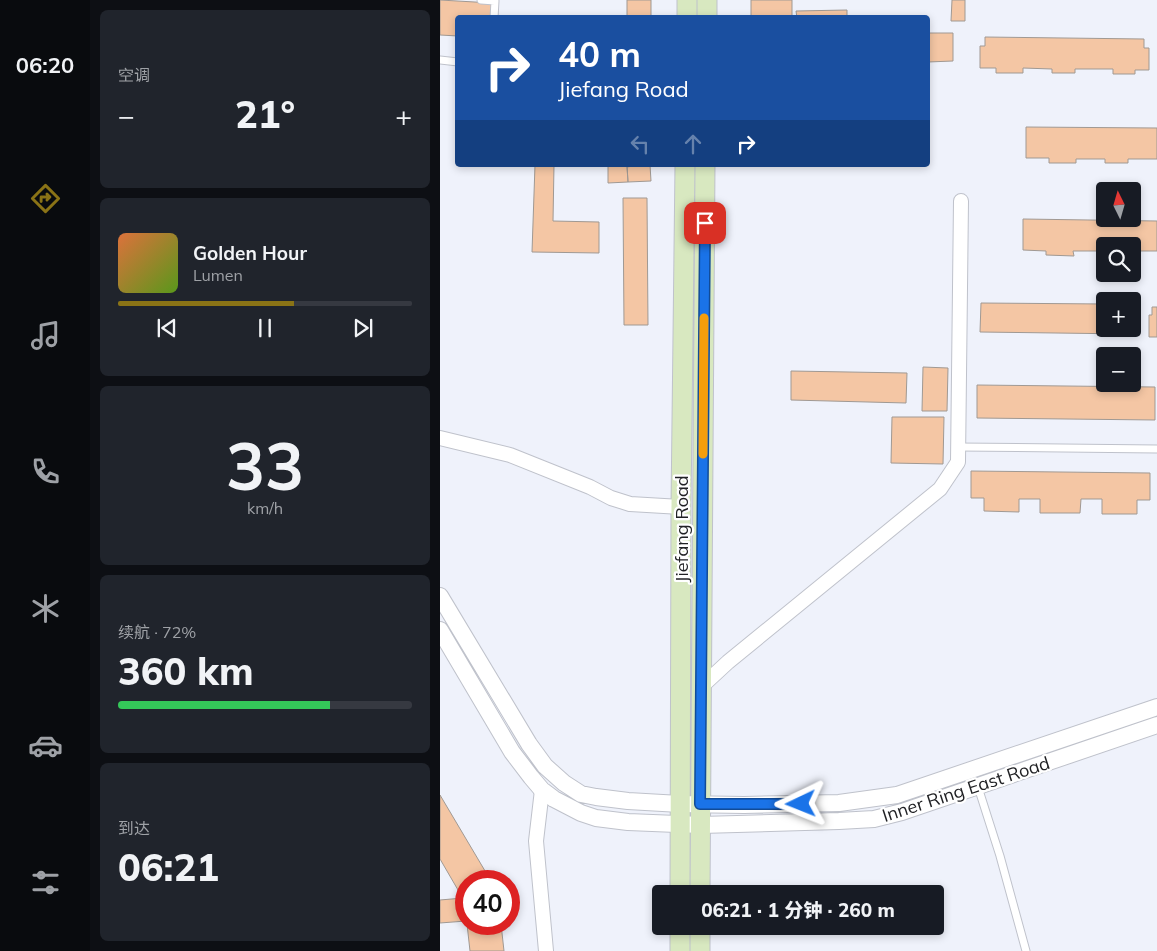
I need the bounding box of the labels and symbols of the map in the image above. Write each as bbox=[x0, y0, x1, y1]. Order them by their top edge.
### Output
north arrow bbox=[1096, 182, 1141, 228]
pin bbox=[684, 202, 726, 244]
street label: Jiefang Road bbox=[670, 475, 693, 583]
street label: Inner Ring East Road bbox=[879, 751, 1053, 827]
position arrow bbox=[774, 777, 826, 829]
speed limit sign: 40 bbox=[455, 870, 520, 935]

